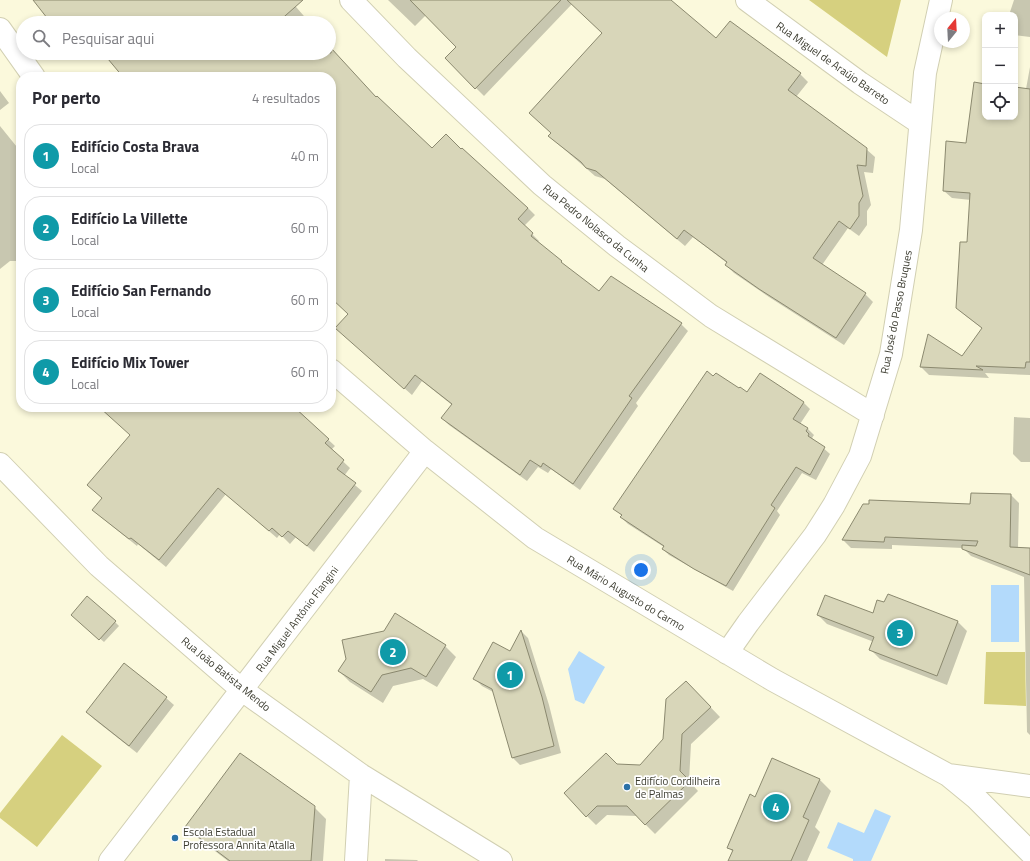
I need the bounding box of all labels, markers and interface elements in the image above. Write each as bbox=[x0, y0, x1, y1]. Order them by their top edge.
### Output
north arrow bbox=[934, 12, 970, 48]
map controls bbox=[982, 12, 1018, 120]
button: + bbox=[982, 12, 1018, 48]
search box bbox=[16, 16, 336, 60]
street label: Rua Miguel de Araújo Barreto bbox=[773, 18, 893, 108]
icon: search bbox=[30, 27, 52, 49]
text: Pesquisar aqui bbox=[62, 27, 154, 50]
button: − bbox=[982, 48, 1018, 84]
button: locate bbox=[982, 84, 1018, 120]
text: Por perto bbox=[32, 85, 101, 111]
text: 4 resultados bbox=[252, 88, 320, 108]
text: Edifício Costa Brava bbox=[71, 135, 199, 158]
text: 1 bbox=[42, 146, 50, 166]
text: 40 m bbox=[291, 146, 319, 166]
text: Local bbox=[71, 158, 99, 178]
street label: Rua Pedro Nolasco da Cunha bbox=[540, 180, 653, 276]
text: Edifício La Villette bbox=[71, 207, 188, 230]
text: 2 bbox=[42, 218, 50, 238]
text: 60 m bbox=[291, 218, 319, 238]
text: Local bbox=[71, 230, 99, 250]
street label: Rua José do Passo Bruques bbox=[876, 249, 916, 375]
text: Edifício San Fernando bbox=[71, 279, 211, 302]
text: 3 bbox=[42, 290, 50, 310]
text: 60 m bbox=[291, 290, 319, 310]
text: Local bbox=[71, 302, 99, 322]
text: Edifício Mix Tower bbox=[71, 351, 189, 374]
text: 4 bbox=[42, 362, 50, 382]
text: 60 m bbox=[291, 362, 319, 382]
text: Local bbox=[71, 374, 99, 394]
street label: Rua Mário Augusto do Carmo bbox=[564, 551, 688, 635]
your location bbox=[631, 560, 651, 580]
street label: Rua Miguel Antônio Flangini bbox=[252, 563, 342, 675]
pin: 3 bbox=[887, 618, 913, 648]
street label: Rua João Batista Mendo bbox=[178, 633, 274, 715]
pin: 2 bbox=[380, 637, 406, 667]
pin: 1 bbox=[497, 660, 523, 690]
place label: Edifício Cordilheira de Palmas bbox=[635, 773, 720, 802]
marker: Edifício Cordilheira de Palmas bbox=[622, 782, 632, 792]
pin: 4 bbox=[763, 792, 789, 822]
place label: Escola Estadual Professora Annita Atalla bbox=[183, 824, 295, 853]
marker: Escola Estadual Professora Annita Atalla bbox=[170, 833, 180, 843]

